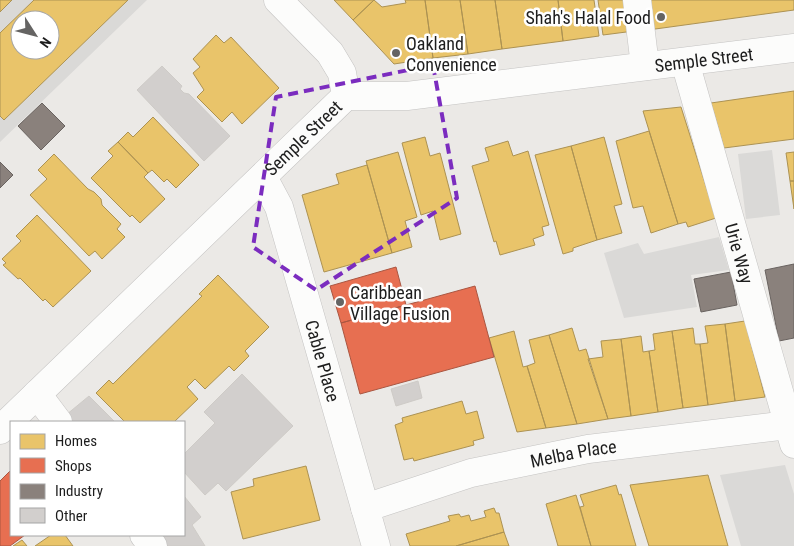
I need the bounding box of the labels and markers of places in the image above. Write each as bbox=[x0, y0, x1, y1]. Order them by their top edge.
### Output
place label: Shah's Halal Food bbox=[526, 7, 651, 28]
marker: Shah's Halal Food bbox=[655, 11, 667, 23]
place label: Oakland Convenience bbox=[406, 33, 497, 75]
marker: Oakland Convenience bbox=[390, 47, 402, 59]
place label: Caribbean Village Fusion bbox=[350, 282, 450, 324]
marker: Caribbean Village Fusion bbox=[334, 296, 346, 308]

